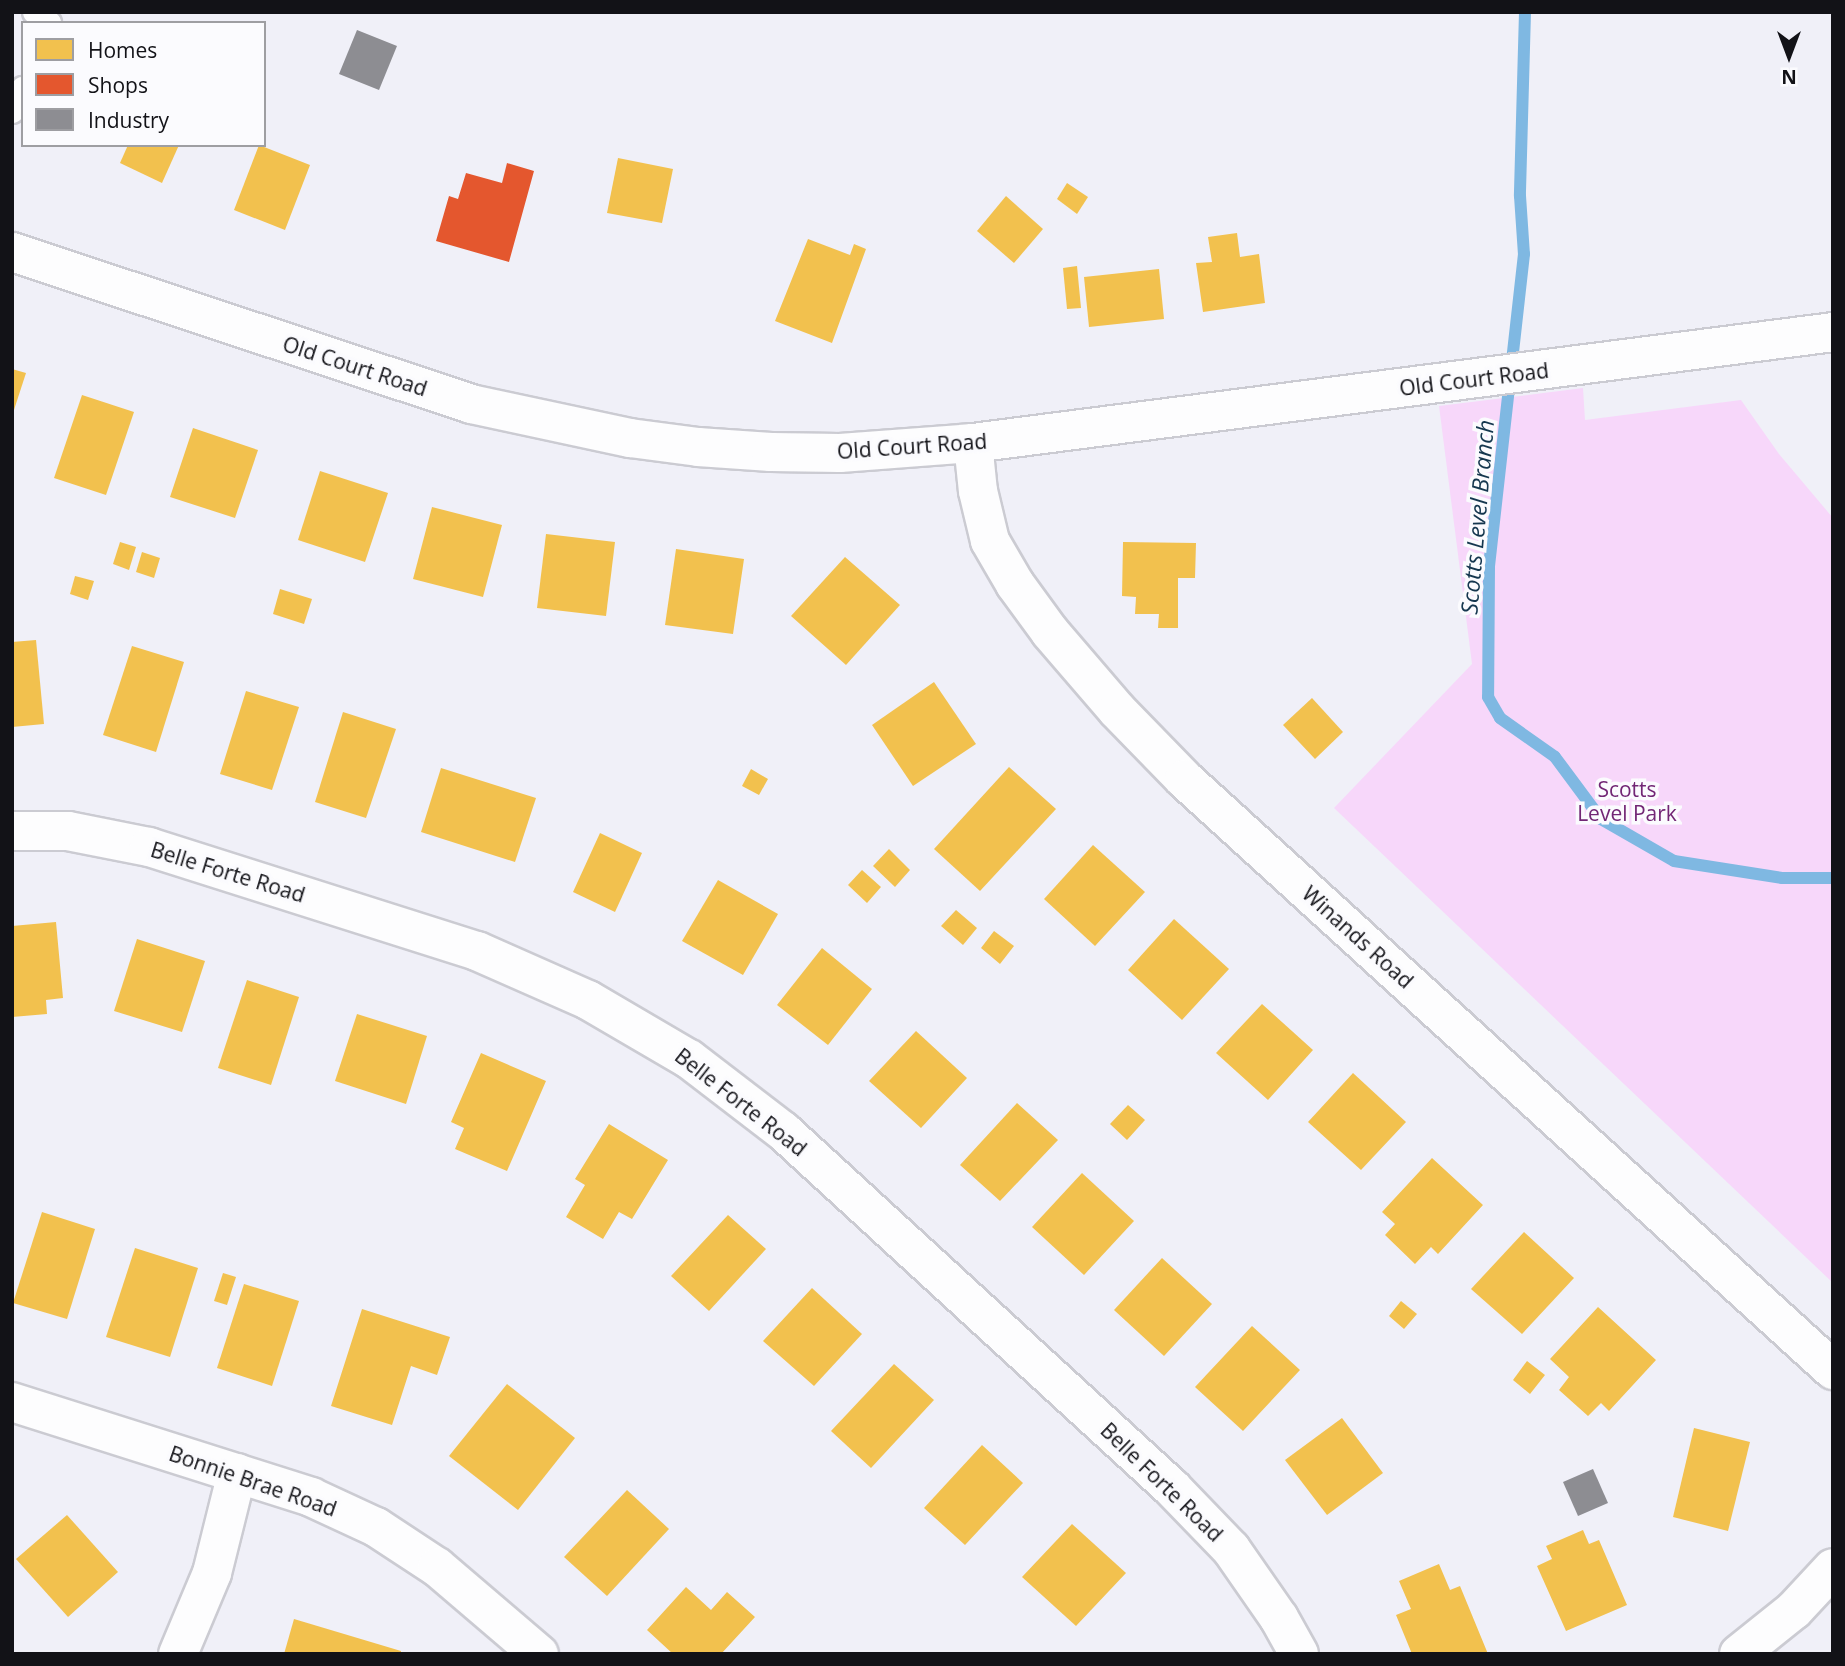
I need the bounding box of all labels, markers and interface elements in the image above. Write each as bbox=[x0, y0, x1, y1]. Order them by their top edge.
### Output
legend bbox=[21, 21, 266, 147]
north arrow bbox=[1754, 21, 1824, 91]
text: Homes bbox=[88, 36, 157, 64]
text: N bbox=[1781, 64, 1797, 90]
text: Shops bbox=[88, 71, 148, 99]
text: Industry bbox=[88, 106, 169, 134]
street label: Old Court Road bbox=[280, 331, 430, 401]
street label: Old Court Road bbox=[1398, 357, 1550, 401]
water label: Scotts Level Branch bbox=[1455, 419, 1499, 615]
street label: Old Court Road bbox=[836, 428, 988, 464]
park label: Scotts Level Park bbox=[1577, 776, 1677, 826]
street label: Belle Forte Road bbox=[148, 837, 308, 907]
street label: Winands Road bbox=[1297, 881, 1419, 993]
street label: Belle Forte Road bbox=[670, 1043, 812, 1161]
street label: Belle Forte Road bbox=[1096, 1417, 1228, 1547]
street label: Bonnie Brae Road bbox=[166, 1440, 340, 1522]

